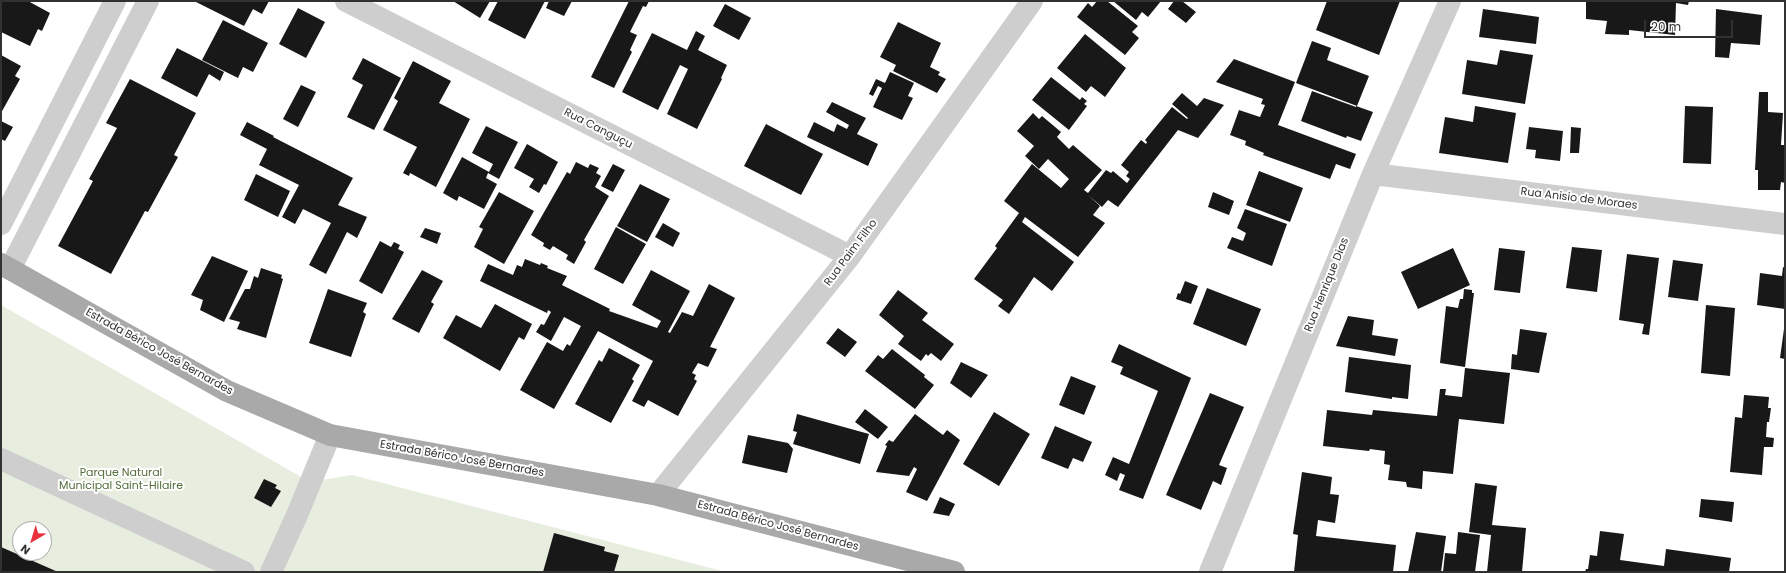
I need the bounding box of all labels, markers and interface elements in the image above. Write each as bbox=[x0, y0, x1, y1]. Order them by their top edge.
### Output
scale bar bbox=[1646, 12, 1735, 38]
text: 20 m bbox=[1651, 18, 1681, 35]
street label: Rua Canguçu bbox=[561, 106, 635, 152]
street label: Rua Anisio de Moraes bbox=[1520, 185, 1638, 213]
street label: Rua Paim Filho bbox=[822, 217, 880, 289]
street label: Rua Henrique Dias bbox=[1302, 236, 1352, 334]
street label: Estrada Bérico José Bernardes bbox=[83, 306, 235, 398]
street label: Estrada Bérico José Bernardes bbox=[379, 438, 545, 480]
park label: Parque Natural Municipal Saint-Hilaire bbox=[59, 466, 183, 492]
street label: Estrada Bérico José Bernardes bbox=[696, 498, 860, 554]
north arrow bbox=[12, 521, 52, 561]
text: N bbox=[17, 541, 33, 559]

